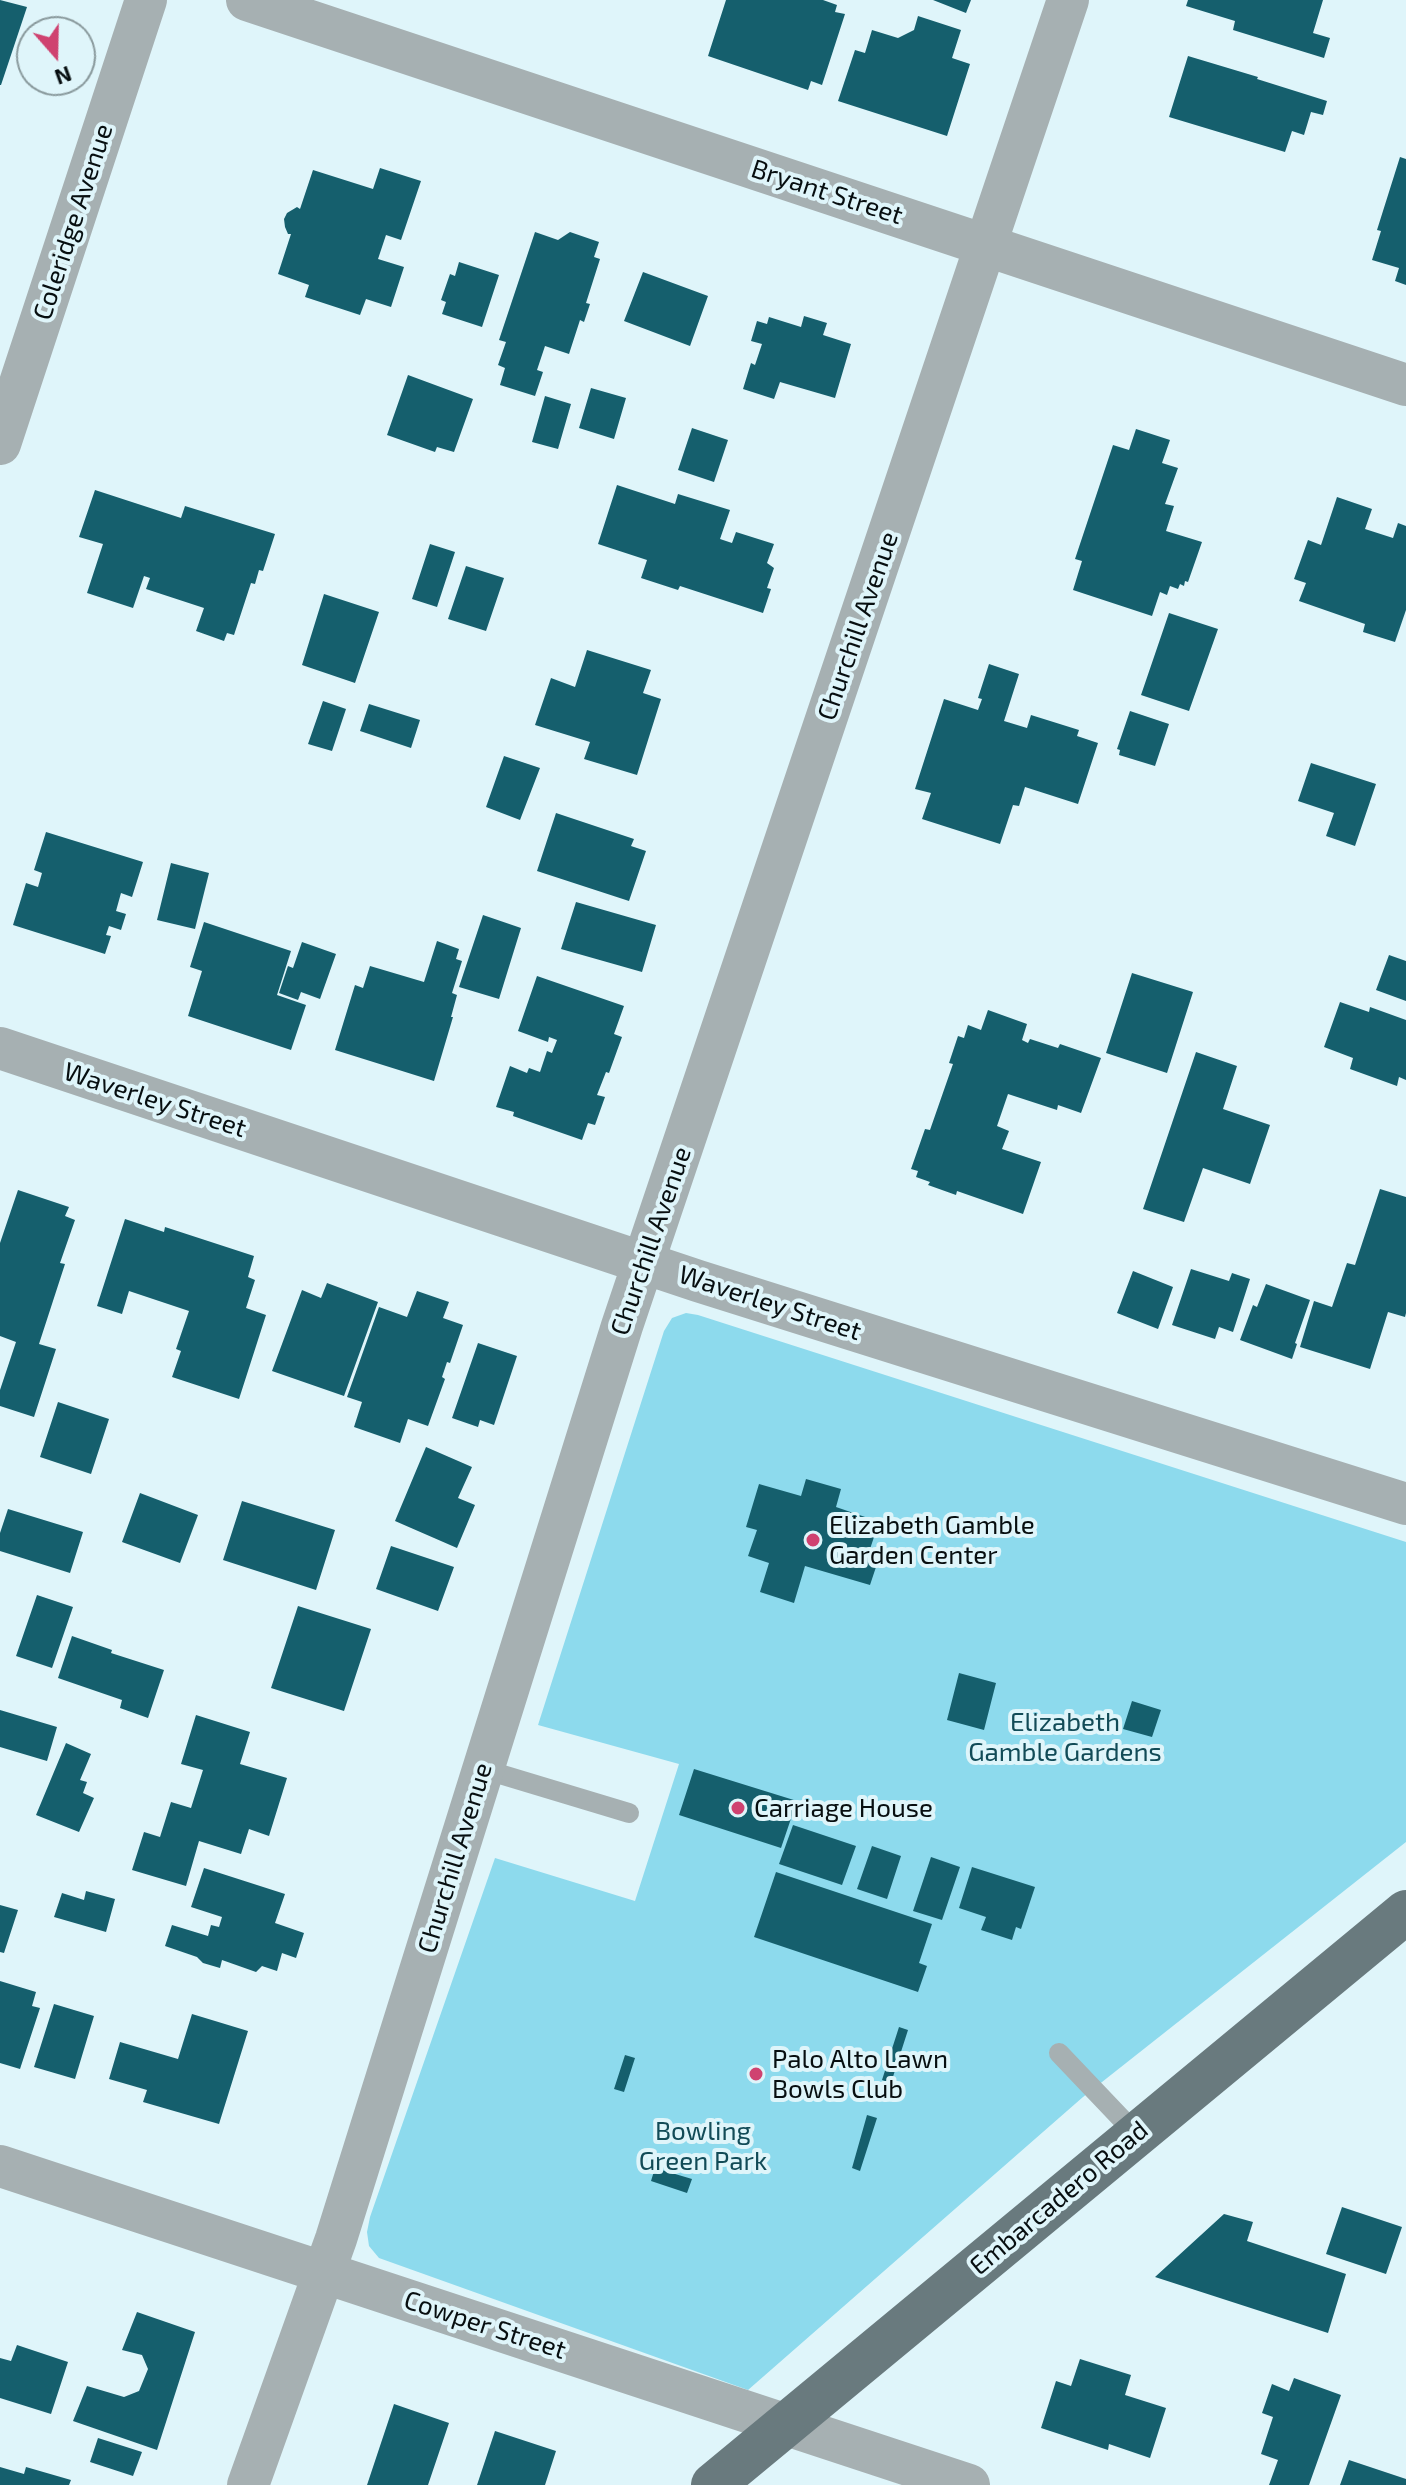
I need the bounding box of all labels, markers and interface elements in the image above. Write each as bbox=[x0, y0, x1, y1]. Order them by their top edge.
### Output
north arrow bbox=[16, 16, 96, 96]
text: N bbox=[52, 62, 75, 92]
street label: Coleridge Avenue bbox=[27, 120, 119, 324]
street label: Bryant Street bbox=[747, 153, 907, 231]
street label: Churchill Avenue bbox=[811, 528, 905, 724]
street label: Waverley Street bbox=[60, 1056, 250, 1144]
street label: Churchill Avenue bbox=[604, 1143, 698, 1339]
street label: Waverley Street bbox=[675, 1259, 865, 1347]
place label: Elizabeth Gamble Garden Center bbox=[829, 1509, 1035, 1570]
marker: Elizabeth Gamble Garden Center bbox=[804, 1531, 822, 1549]
park label: Elizabeth Gamble Gardens bbox=[968, 1706, 1162, 1768]
street label: Churchill Avenue bbox=[411, 1759, 499, 1957]
place label: Carriage House bbox=[754, 1792, 933, 1824]
marker: Carriage House bbox=[729, 1799, 747, 1817]
place label: Palo Alto Lawn Bowls Club bbox=[772, 2043, 948, 2104]
marker: Palo Alto Lawn Bowls Club bbox=[747, 2065, 765, 2083]
street label: Embarcadero Road bbox=[964, 2114, 1154, 2282]
park label: Bowling Green Park bbox=[639, 2115, 767, 2176]
street label: Cowper Street bbox=[400, 2284, 570, 2366]

